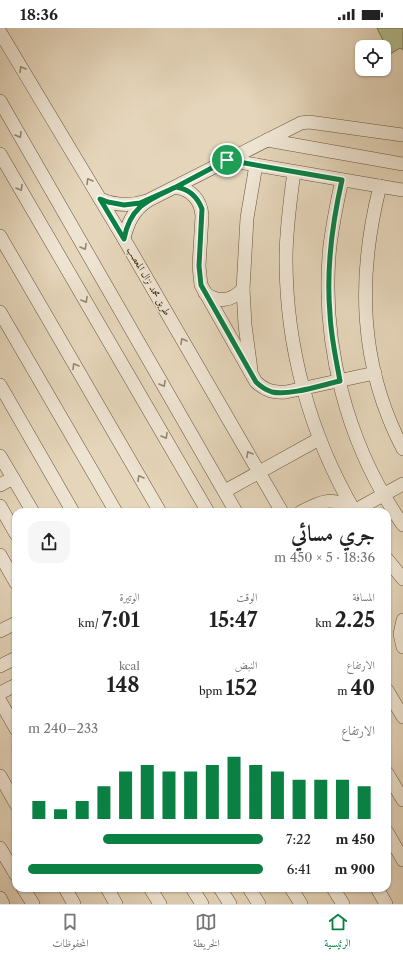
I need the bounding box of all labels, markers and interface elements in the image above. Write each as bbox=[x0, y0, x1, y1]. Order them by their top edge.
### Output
text: 18:36 bbox=[20, 5, 58, 24]
map controls bbox=[355, 40, 391, 76]
button: locate bbox=[355, 40, 391, 76]
one-way arrow bbox=[20, 66, 27, 73]
one-way arrow bbox=[15, 131, 22, 138]
pin bbox=[210, 143, 244, 177]
icon: arrive bbox=[216, 149, 238, 171]
one-way arrow bbox=[87, 178, 94, 185]
one-way arrow bbox=[15, 183, 22, 191]
one-way arrow bbox=[80, 243, 87, 251]
street label: طريق محمد نزال المعصب bbox=[123, 244, 174, 319]
one-way arrow bbox=[81, 296, 88, 303]
one-way arrow bbox=[181, 338, 188, 345]
one-way arrow bbox=[73, 363, 80, 370]
one-way arrow bbox=[159, 380, 166, 387]
one-way arrow bbox=[160, 432, 167, 439]
one-way arrow bbox=[246, 451, 253, 458]
one-way arrow bbox=[138, 475, 145, 482]
text: جري مسائي bbox=[291, 520, 375, 547]
button: share bbox=[28, 521, 70, 563]
text: 18:36 · 5 × 450 m bbox=[274, 549, 375, 565]
text: الوتيرة bbox=[119, 590, 140, 604]
text: الوقت bbox=[236, 590, 257, 604]
text: المسافة bbox=[353, 590, 375, 604]
text: 7:01 bbox=[102, 608, 140, 632]
text: 15:47 bbox=[209, 608, 257, 632]
text: 2.25 bbox=[335, 608, 375, 632]
text: /km bbox=[78, 616, 102, 630]
text: km bbox=[315, 616, 335, 630]
text: النبض bbox=[235, 658, 257, 672]
text: الارتفاع bbox=[346, 658, 375, 672]
text: kcal bbox=[119, 659, 140, 673]
text: 148 bbox=[107, 673, 140, 697]
text: 152 bbox=[225, 676, 257, 700]
text: 40 bbox=[350, 676, 375, 700]
text: bpm bbox=[199, 684, 225, 698]
text: m bbox=[337, 684, 350, 698]
text: 233–240 m bbox=[28, 720, 98, 736]
text: الارتفاع bbox=[341, 722, 375, 738]
text: 7:22 bbox=[286, 831, 311, 847]
text: 450 m bbox=[336, 831, 375, 847]
text: 6:41 bbox=[287, 861, 311, 877]
text: 900 m bbox=[334, 861, 375, 877]
tab: المحفوظات bbox=[52, 911, 89, 954]
tab: الخريطة bbox=[193, 911, 220, 954]
tab: الرئيسية bbox=[324, 911, 351, 954]

